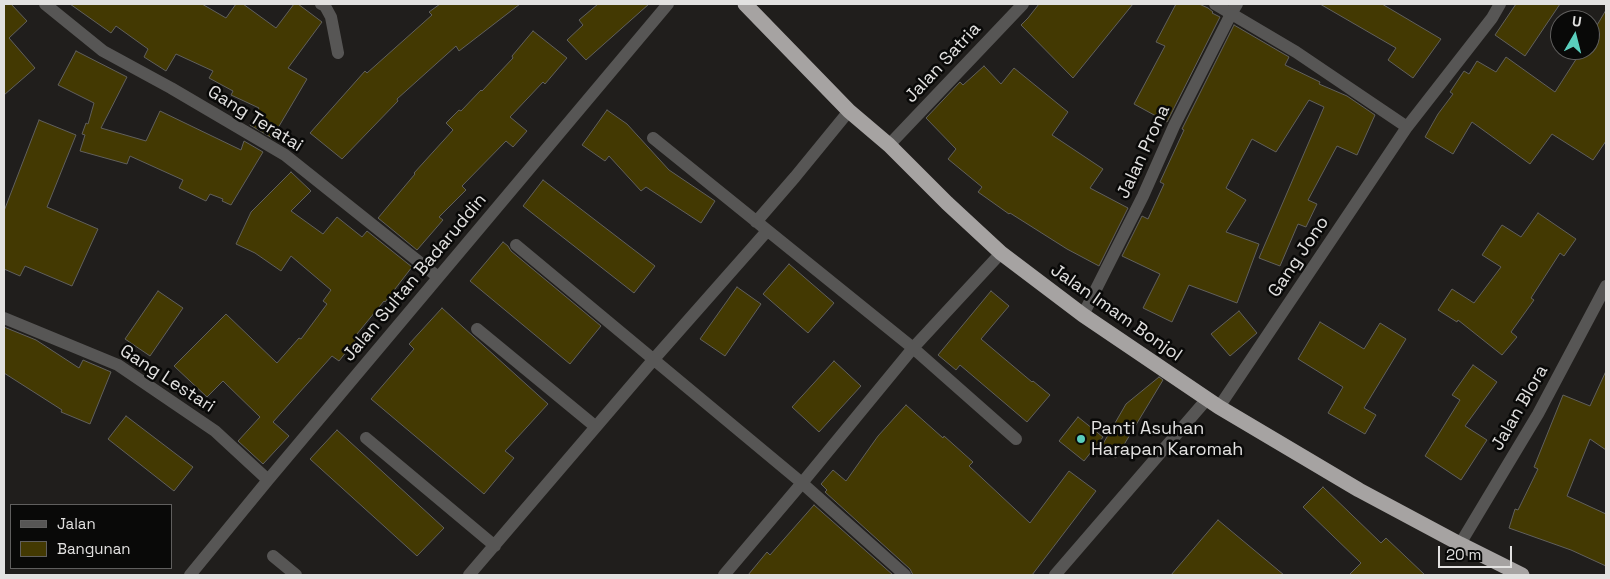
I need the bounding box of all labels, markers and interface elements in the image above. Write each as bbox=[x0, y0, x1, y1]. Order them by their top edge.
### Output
north arrow bbox=[1550, 10, 1600, 60]
text: U bbox=[1571, 12, 1583, 31]
street label: Jalan Satria bbox=[900, 18, 986, 108]
street label: Gang Teratai bbox=[203, 81, 307, 157]
street label: Jalan Prona bbox=[1113, 102, 1175, 202]
street label: Jalan Sultan Badaruddin bbox=[339, 190, 491, 366]
street label: Gang Jono bbox=[1264, 212, 1334, 302]
street label: Jalan Imam Bonjol bbox=[1046, 260, 1186, 366]
street label: Gang Lestari bbox=[115, 340, 219, 418]
street label: Jalan Blora bbox=[1487, 361, 1553, 455]
place label: Panti Asuhan Harapan Karomah bbox=[1091, 418, 1243, 460]
marker: Panti Asuhan Harapan Karomah bbox=[1075, 433, 1087, 445]
legend bbox=[10, 504, 172, 569]
text: Jalan bbox=[57, 514, 96, 533]
scale bar bbox=[1440, 536, 1514, 568]
text: Bangunan bbox=[57, 539, 131, 558]
text: 20 m bbox=[1446, 545, 1481, 564]

